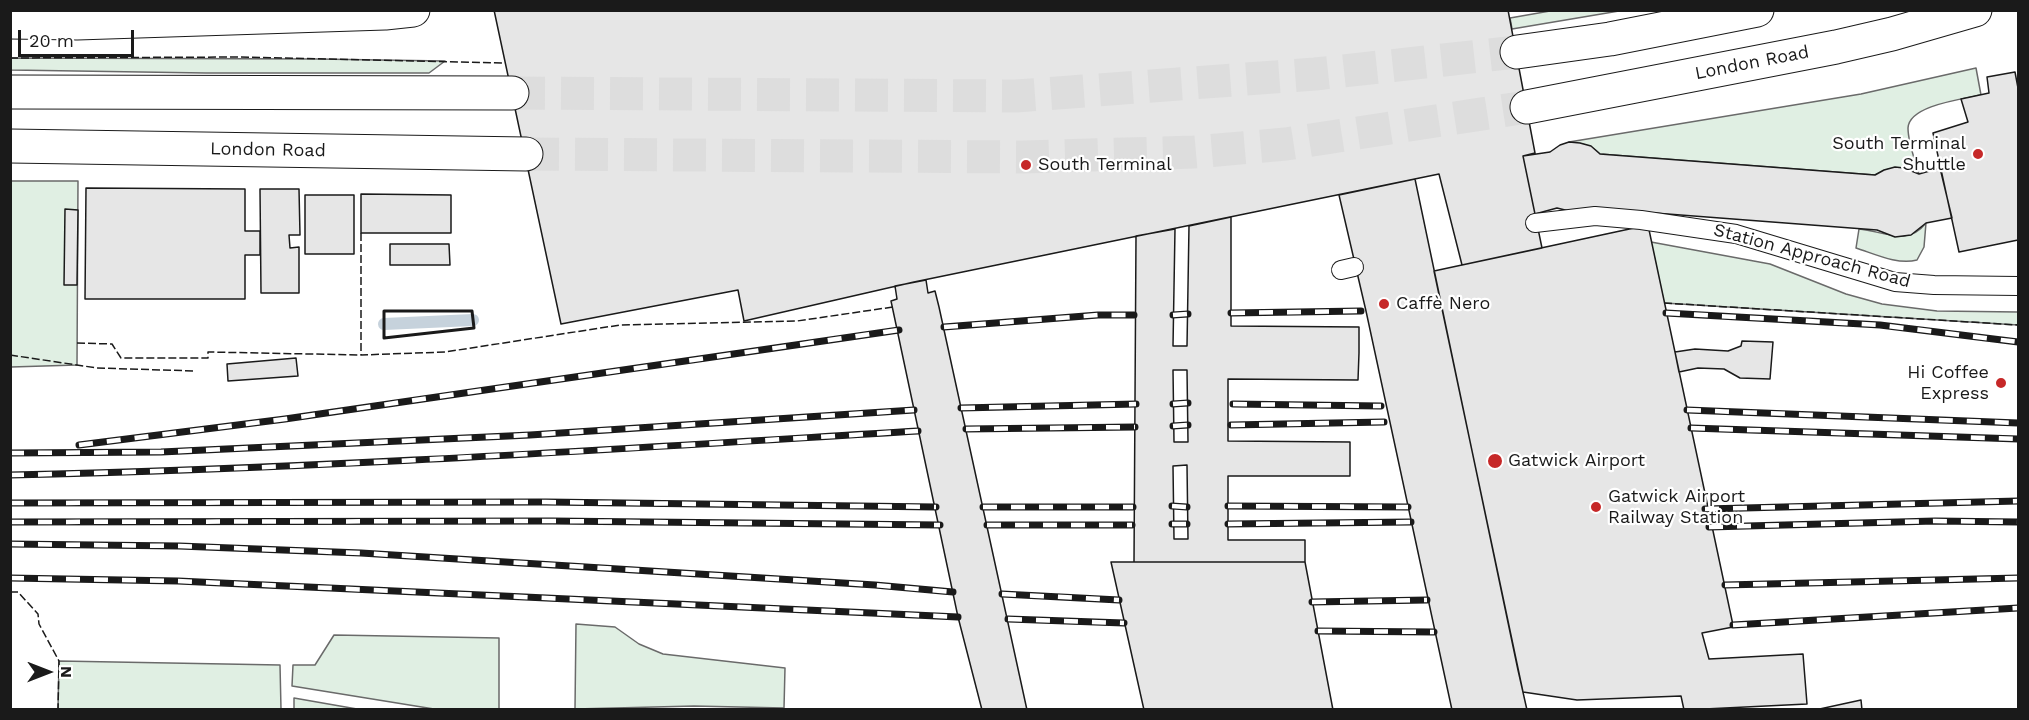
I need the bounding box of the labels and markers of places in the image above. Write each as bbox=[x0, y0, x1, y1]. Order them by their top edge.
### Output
place label: South Terminal Shuttle bbox=[1832, 133, 1966, 176]
marker: South Terminal Shuttle bbox=[1971, 147, 1985, 161]
place label: South Terminal bbox=[1038, 154, 1172, 176]
marker: South Terminal bbox=[1019, 158, 1033, 172]
place label: Caffè Nero bbox=[1396, 293, 1490, 315]
marker: Caffè Nero bbox=[1377, 297, 1391, 311]
place label: Hi Coffee Express bbox=[1907, 362, 1989, 404]
marker: Hi Coffee Express bbox=[1994, 376, 2008, 390]
place label: Gatwick Airport bbox=[1508, 450, 1645, 472]
marker: Gatwick Airport bbox=[1486, 452, 1504, 470]
place label: Gatwick Airport Railway Station bbox=[1608, 486, 1745, 528]
marker: Gatwick Airport Railway Station bbox=[1589, 500, 1603, 514]

